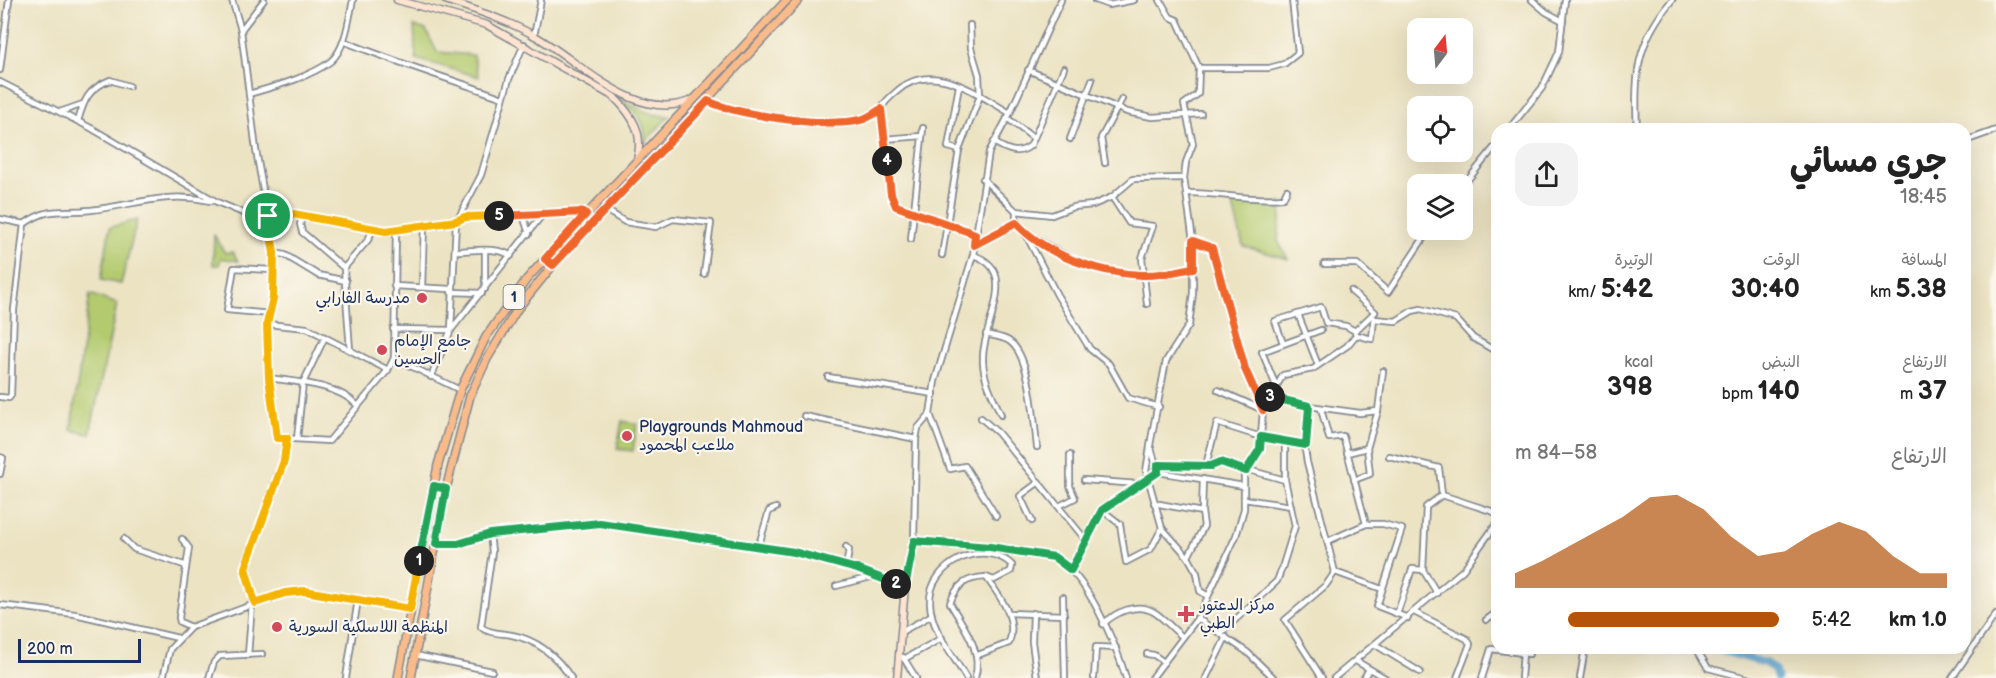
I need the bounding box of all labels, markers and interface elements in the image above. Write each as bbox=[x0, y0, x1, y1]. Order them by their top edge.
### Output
north arrow bbox=[1407, 18, 1473, 84]
map controls bbox=[1407, 18, 1473, 240]
button: locate bbox=[1407, 96, 1473, 162]
text: جري مسائي bbox=[1790, 142, 1947, 182]
button: share bbox=[1515, 143, 1578, 206]
pin: 4 bbox=[872, 146, 902, 176]
text: 4 bbox=[882, 151, 892, 170]
button: layers bbox=[1407, 174, 1473, 240]
text: 18:45 bbox=[1900, 185, 1947, 209]
pin bbox=[242, 190, 293, 241]
icon: arrive bbox=[251, 199, 284, 232]
pin: 5 bbox=[484, 201, 514, 231]
text: 5 bbox=[494, 206, 504, 225]
text: الوتيرة bbox=[1614, 251, 1653, 270]
text: الوقت bbox=[1763, 251, 1800, 270]
text: المسافة bbox=[1901, 251, 1947, 270]
text: 5:42 bbox=[1601, 274, 1653, 305]
text: 30:40 bbox=[1731, 274, 1800, 305]
text: 5.38 bbox=[1895, 274, 1947, 305]
text: /km bbox=[1568, 283, 1601, 302]
text: km bbox=[1870, 283, 1895, 302]
road number: 1 bbox=[504, 285, 524, 309]
place label: مدرسة الفارابي bbox=[316, 289, 410, 312]
marker: مدرسة الفارابي bbox=[415, 291, 429, 305]
place label: جامع الإمام الحسين bbox=[394, 332, 471, 369]
marker: جامع الإمام الحسين bbox=[375, 343, 389, 357]
text: kcal bbox=[1624, 353, 1653, 372]
text: النبض bbox=[1762, 353, 1800, 372]
text: الارتفاع bbox=[1902, 353, 1947, 372]
text: 398 bbox=[1607, 372, 1653, 403]
text: 140 bbox=[1758, 376, 1800, 407]
text: 37 bbox=[1917, 376, 1947, 407]
pin: 3 bbox=[1255, 382, 1285, 412]
text: bpm bbox=[1722, 385, 1758, 404]
text: m bbox=[1900, 385, 1917, 404]
text: 3 bbox=[1265, 387, 1275, 406]
place label: Playgrounds Mahmoud ملاعب المحمود bbox=[639, 418, 803, 455]
marker: Playgrounds Mahmoud ملاعب المحمود bbox=[620, 429, 634, 443]
text: 58–84 m bbox=[1515, 441, 1597, 465]
text: الارتفاع bbox=[1891, 445, 1947, 469]
pin: 1 bbox=[404, 546, 434, 576]
text: 1 bbox=[416, 551, 422, 570]
pin: 2 bbox=[881, 569, 911, 599]
text: 2 bbox=[891, 574, 901, 593]
place label: مركز الدعتور الطبي bbox=[1198, 596, 1275, 637]
marker: مركز الدعتور الطبي bbox=[1177, 605, 1195, 623]
text: 5:42 bbox=[1812, 608, 1851, 632]
text: 1.0 km bbox=[1889, 608, 1947, 632]
place label: المنظمة اللاسلكية السورية bbox=[289, 618, 448, 637]
marker: المنظمة اللاسلكية السورية bbox=[270, 620, 284, 634]
scale bar bbox=[18, 636, 141, 664]
text: 200 m bbox=[27, 640, 73, 659]

